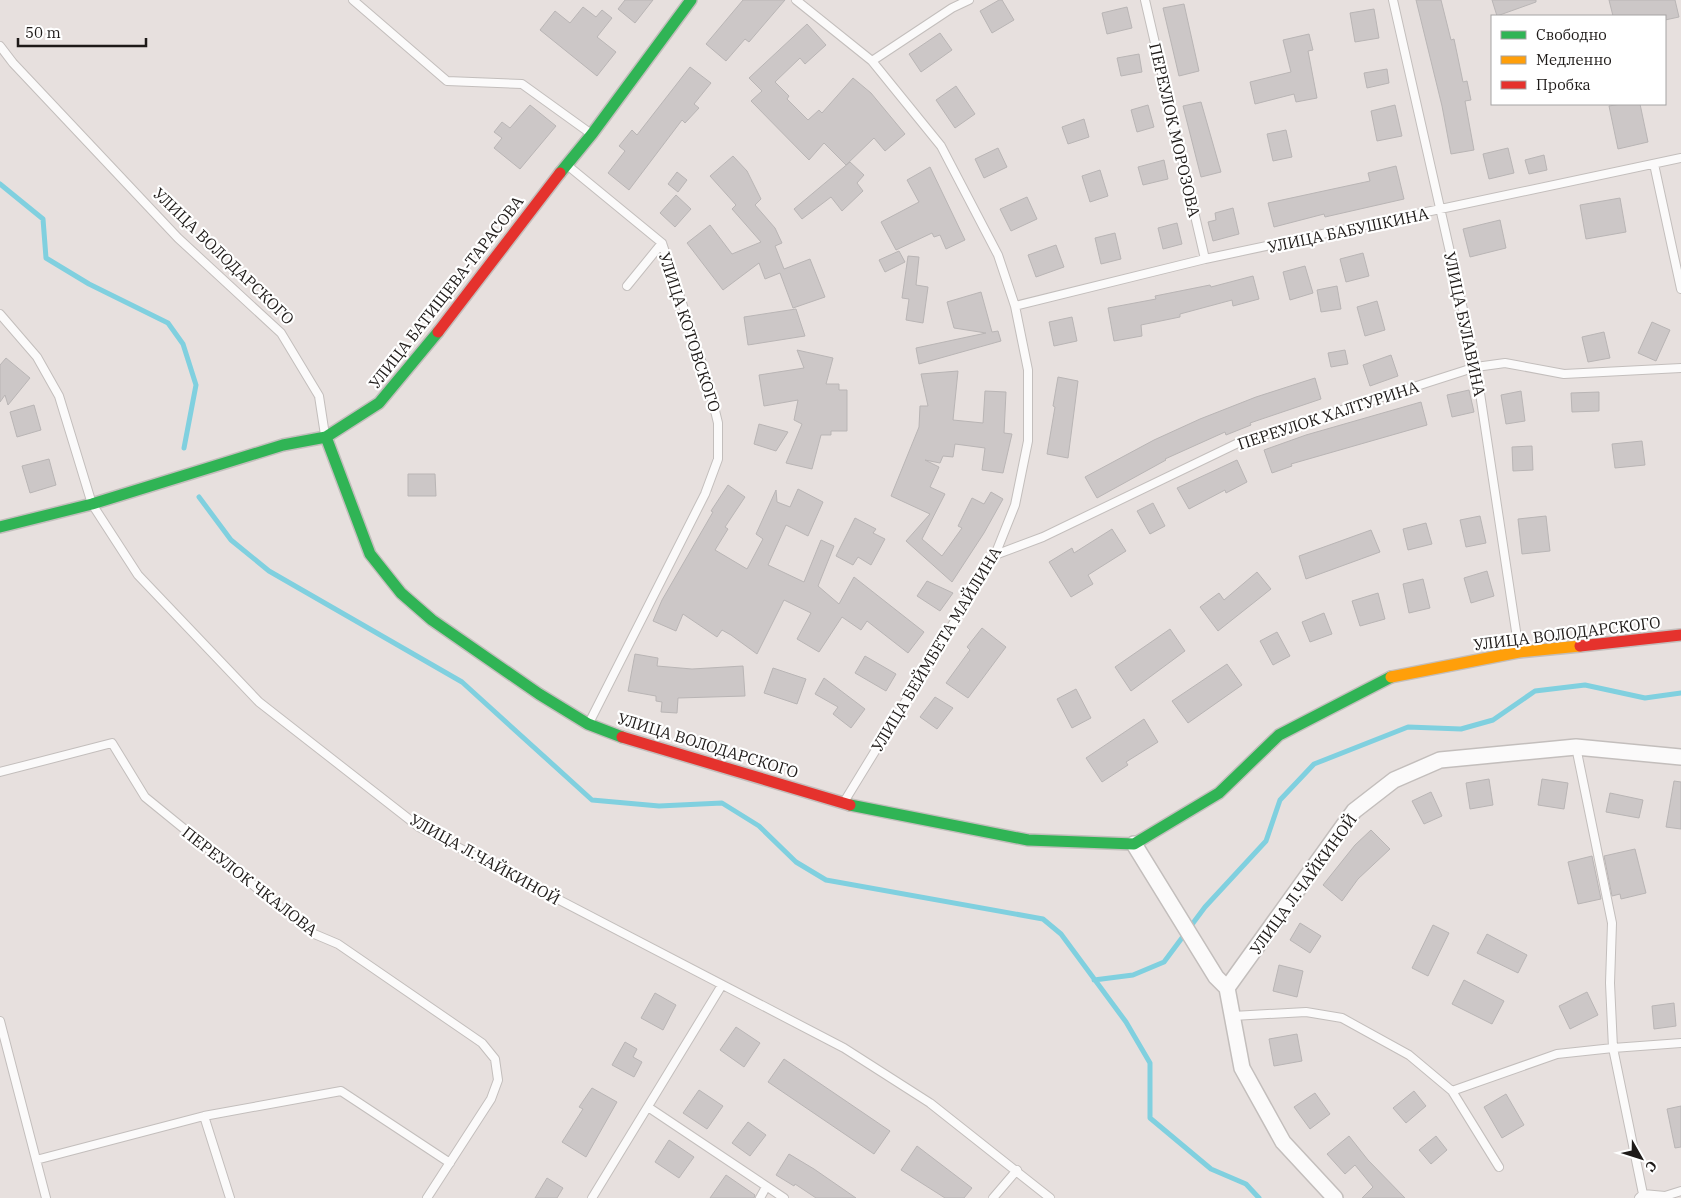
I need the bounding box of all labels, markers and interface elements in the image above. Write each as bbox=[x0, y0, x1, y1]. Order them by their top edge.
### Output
scale bar bbox=[18, 15, 145, 47]
legend bbox=[1491, 15, 1666, 105]
text: 50 m bbox=[25, 23, 61, 42]
text: Свободно bbox=[1536, 25, 1607, 44]
street label: ПЕРЕУЛОК МОРОЗОВА bbox=[1145, 41, 1205, 219]
text: Медленно bbox=[1536, 50, 1612, 69]
text: Пробка bbox=[1536, 75, 1591, 94]
street label: УЛИЦА ВОЛОДАРСКОГО bbox=[149, 183, 299, 329]
street label: УЛИЦА БАТИЩЕВА-ТАРАСОВА bbox=[364, 192, 528, 392]
street label: УЛИЦА БАБУШКИНА bbox=[1266, 203, 1430, 257]
street label: УЛИЦА КОТОВСКОГО bbox=[655, 250, 725, 414]
street label: УЛИЦА БУЛАВИНА bbox=[1440, 250, 1490, 398]
street label: ПЕРЕУЛОК ХАЛТУРИНА bbox=[1235, 376, 1421, 454]
street label: УЛИЦА БЕЙМБЕТА МАЙЛИНА bbox=[867, 543, 1005, 755]
street label: УЛИЦА ВОЛОДАРСКОГО bbox=[1472, 612, 1662, 654]
street label: УЛИЦА ВОЛОДАРСКОГО bbox=[615, 708, 801, 782]
street label: УЛИЦА Л.ЧАЙКИНОЙ bbox=[406, 809, 564, 909]
street label: УЛИЦА Л.ЧАЙКИНОЙ bbox=[1245, 810, 1361, 958]
street label: ПЕРЕУЛОК ЧКАЛОВА bbox=[178, 822, 322, 940]
north arrow bbox=[1616, 1133, 1666, 1183]
text: С bbox=[1641, 1157, 1661, 1175]

